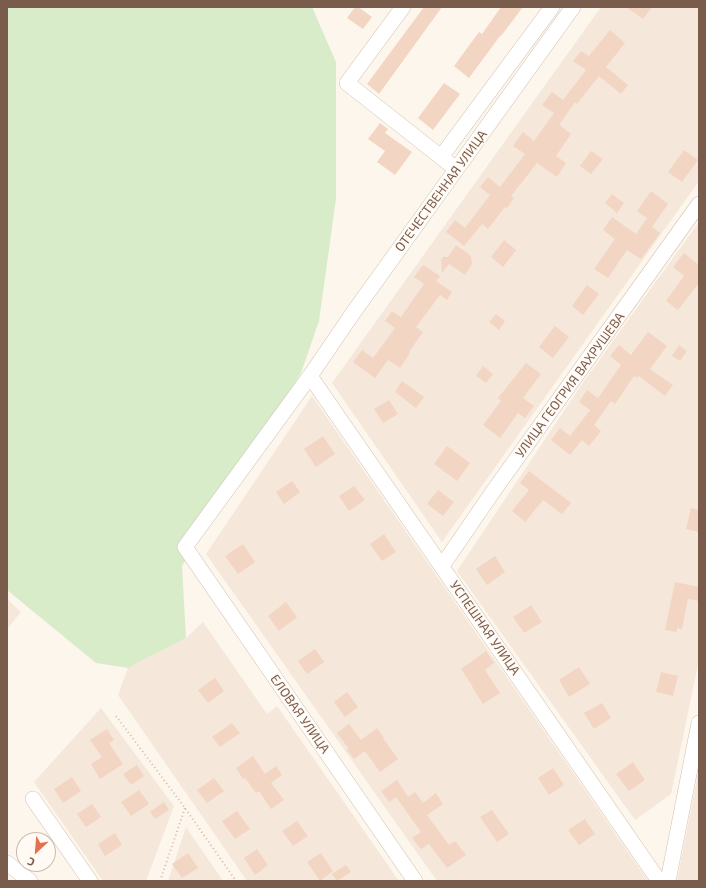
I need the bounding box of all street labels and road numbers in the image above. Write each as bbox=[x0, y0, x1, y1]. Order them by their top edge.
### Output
street label: ОТЕЧЕСТВЕННАЯ УЛИЦА bbox=[392, 127, 490, 255]
street label: УЛИЦА ГЕОГРИЯ ВАХРУШЕВА bbox=[512, 309, 628, 461]
street label: УСПЕШНАЯ УЛИЦА bbox=[447, 578, 523, 678]
street label: ЕЛОВАЯ УЛИЦА bbox=[267, 672, 333, 756]

